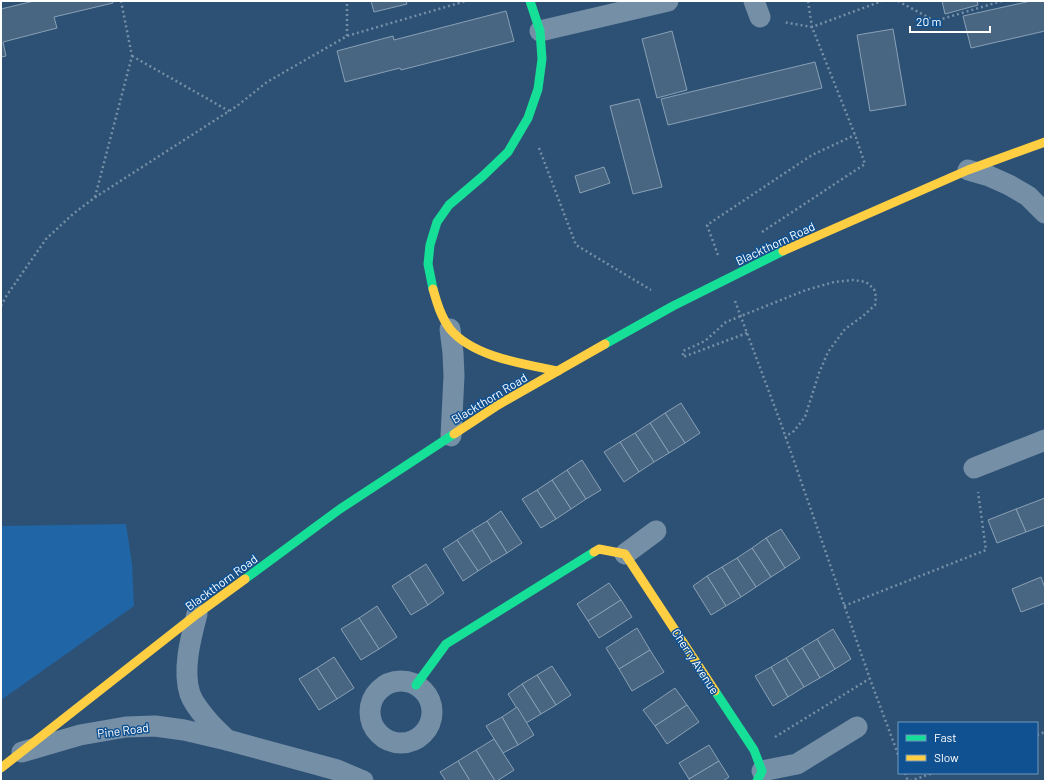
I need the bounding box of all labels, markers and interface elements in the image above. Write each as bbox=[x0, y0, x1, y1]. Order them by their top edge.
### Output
scale bar bbox=[910, 8, 990, 34]
text: 20 m bbox=[916, 14, 942, 28]
street label: Blackthorn Road bbox=[733, 219, 817, 267]
street label: Blackthorn Road bbox=[449, 370, 529, 426]
street label: Blackthorn Road bbox=[182, 551, 260, 613]
street label: Cherry Avenue bbox=[670, 626, 722, 696]
street label: Pine Road bbox=[96, 720, 150, 740]
legend bbox=[898, 722, 1038, 774]
text: Fast bbox=[934, 730, 957, 744]
text: Slow bbox=[934, 750, 959, 764]

